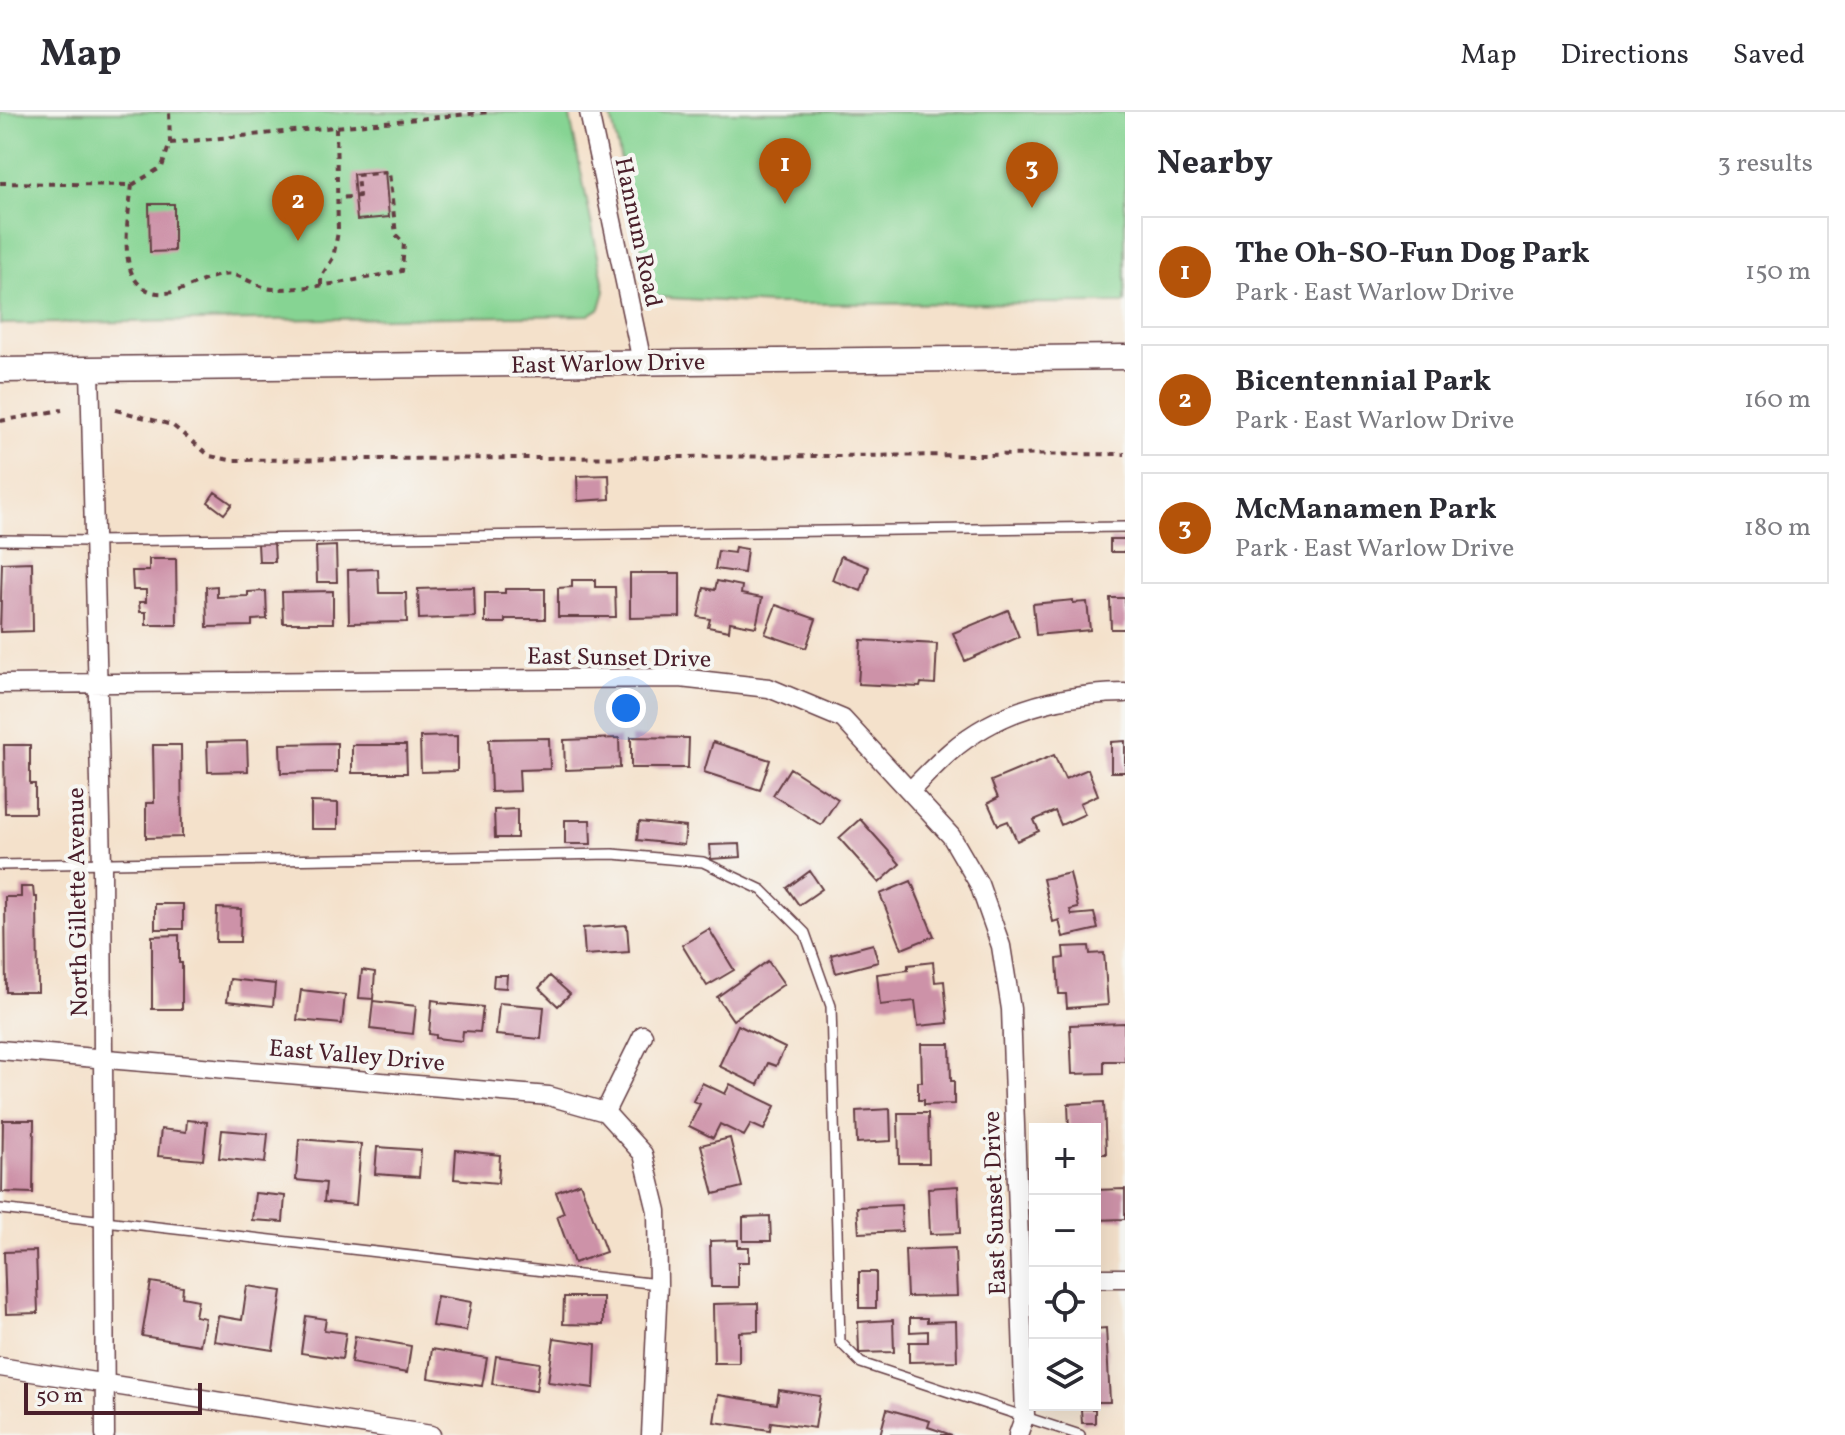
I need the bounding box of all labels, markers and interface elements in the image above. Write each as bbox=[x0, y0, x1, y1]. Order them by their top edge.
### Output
text: Map bbox=[40, 29, 121, 82]
text: Map bbox=[1461, 36, 1517, 75]
text: Directions bbox=[1561, 36, 1689, 75]
text: Saved bbox=[1733, 36, 1805, 75]
pin: 1 bbox=[759, 138, 811, 204]
text: Nearby bbox=[1157, 141, 1273, 188]
pin: 3 bbox=[1006, 142, 1058, 208]
text: 3 results bbox=[1717, 146, 1813, 182]
street label: Hannum Road bbox=[605, 154, 670, 311]
pin: 2 bbox=[272, 175, 324, 241]
text: The Oh-SO-Fun Dog Park bbox=[1235, 233, 1590, 275]
text: 1 bbox=[1180, 254, 1190, 290]
text: 150 m bbox=[1745, 254, 1811, 290]
text: Park · East Warlow Drive bbox=[1235, 275, 1514, 311]
street label: East Warlow Drive bbox=[510, 346, 706, 384]
text: Bicentennial Park bbox=[1235, 361, 1491, 403]
text: 2 bbox=[1178, 382, 1192, 418]
text: 160 m bbox=[1744, 382, 1811, 418]
text: Park · East Warlow Drive bbox=[1235, 403, 1514, 439]
text: McManamen Park bbox=[1235, 489, 1497, 531]
text: 3 bbox=[1178, 510, 1192, 546]
text: 180 m bbox=[1744, 510, 1811, 546]
text: Park · East Warlow Drive bbox=[1235, 531, 1514, 567]
street label: East Sunset Drive bbox=[526, 640, 711, 678]
your location bbox=[606, 688, 646, 728]
street label: North Gillette Avenue bbox=[60, 787, 98, 1017]
street label: East Valley Drive bbox=[267, 1032, 446, 1082]
street label: East Sunset Drive bbox=[976, 1110, 1016, 1296]
map controls bbox=[1029, 1123, 1101, 1411]
button: + bbox=[1029, 1123, 1101, 1195]
button: − bbox=[1029, 1195, 1101, 1267]
button: locate bbox=[1029, 1267, 1101, 1339]
button: layers bbox=[1029, 1339, 1101, 1411]
scale bar bbox=[24, 1379, 202, 1415]
text: 50 m bbox=[36, 1381, 83, 1412]

